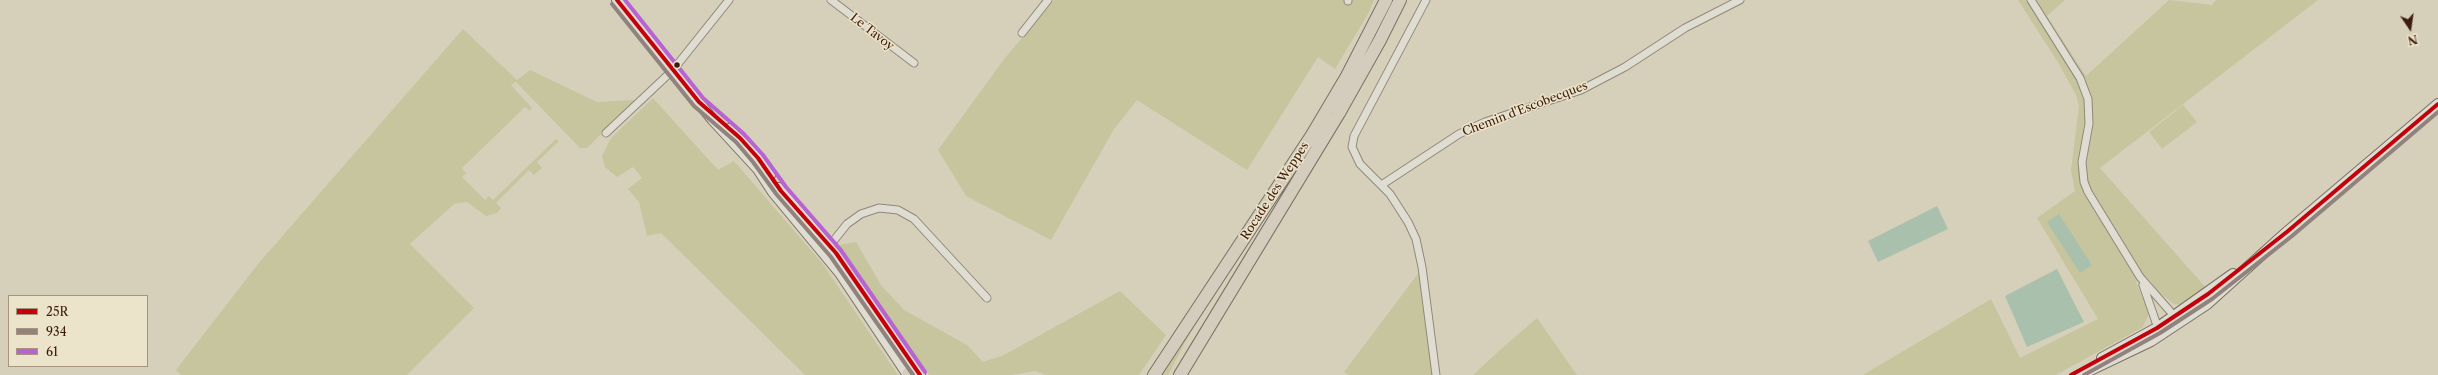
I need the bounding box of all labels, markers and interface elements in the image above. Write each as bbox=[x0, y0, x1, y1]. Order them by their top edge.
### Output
north arrow bbox=[2390, 8, 2430, 48]
street label: Le Tavoy bbox=[847, 10, 897, 54]
text: N bbox=[2406, 32, 2419, 48]
unlabelled marker bbox=[672, 60, 682, 70]
street label: Chemin d'Escobecques bbox=[1460, 78, 1590, 140]
street label: Rocade des Weppes bbox=[1238, 139, 1312, 243]
legend bbox=[8, 295, 148, 367]
text: 25R bbox=[46, 304, 68, 319]
text: 934 bbox=[46, 324, 67, 339]
text: 61 bbox=[46, 344, 58, 359]

